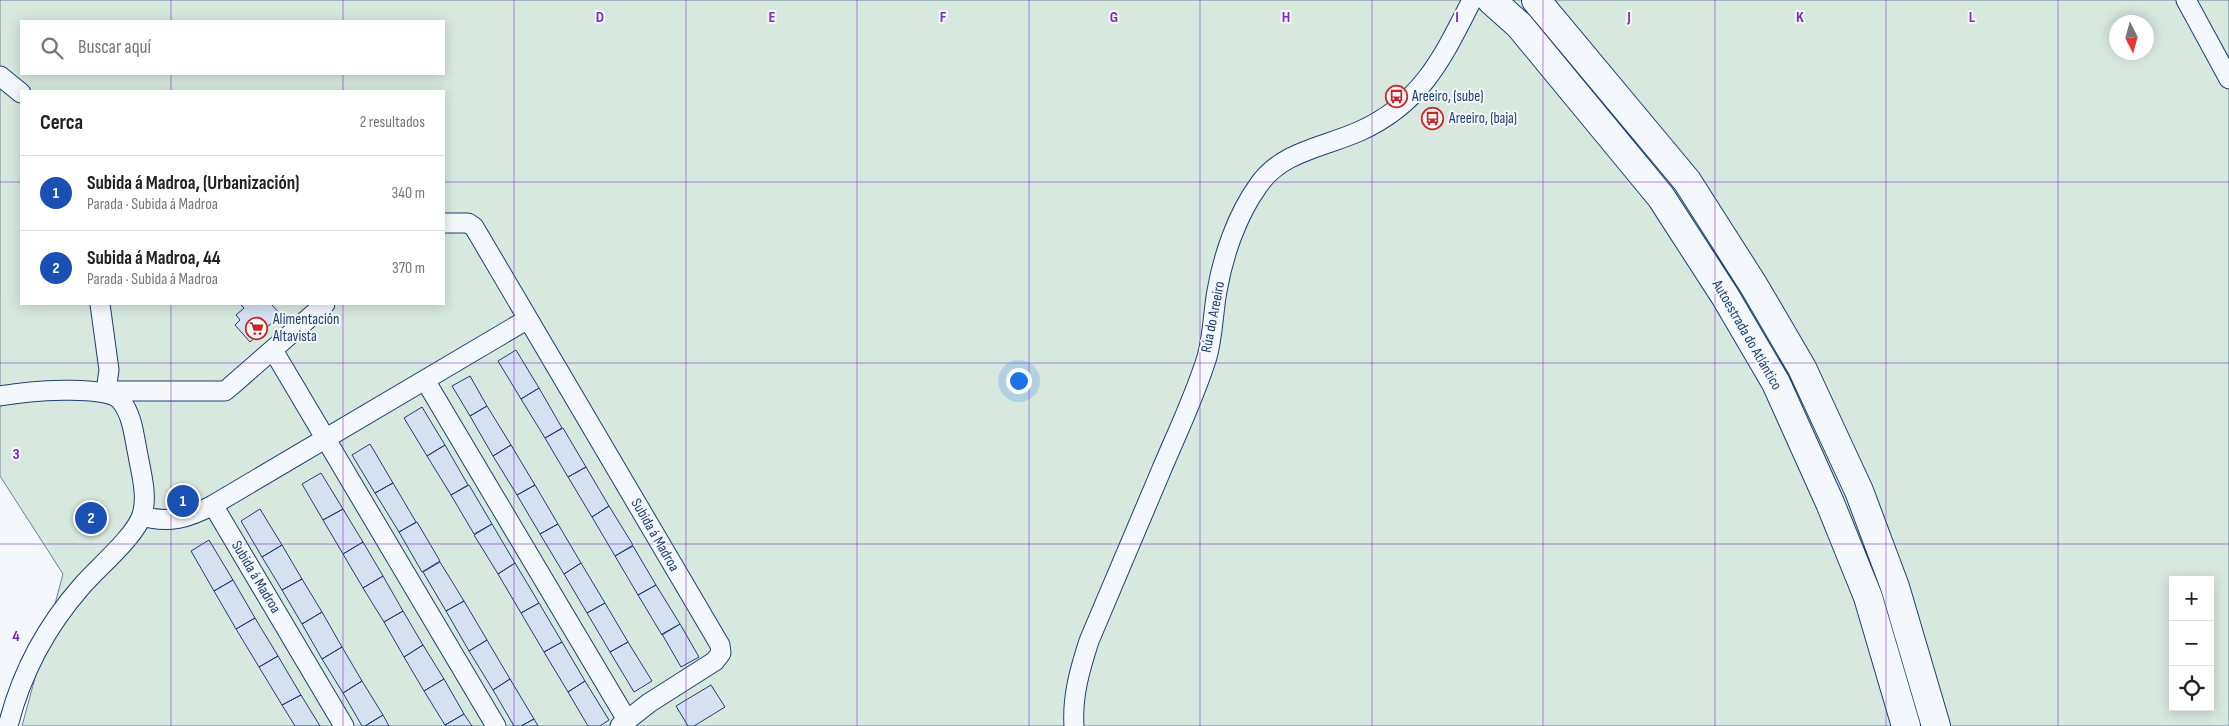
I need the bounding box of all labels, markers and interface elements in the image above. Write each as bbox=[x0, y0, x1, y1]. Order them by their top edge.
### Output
text: D bbox=[596, 8, 604, 27]
text: E bbox=[769, 8, 776, 27]
text: F bbox=[940, 8, 947, 27]
text: G bbox=[1110, 8, 1118, 27]
text: H bbox=[1282, 8, 1290, 27]
text: I bbox=[1455, 8, 1459, 27]
text: J bbox=[1626, 8, 1631, 27]
text: K bbox=[1796, 8, 1804, 27]
text: L bbox=[1969, 8, 1976, 27]
north arrow bbox=[2109, 15, 2154, 60]
search box bbox=[20, 20, 445, 75]
icon: search bbox=[38, 34, 66, 62]
text: Buscar aquí bbox=[78, 36, 151, 59]
bus stop icon: Areeiro, (sube) bbox=[1384, 84, 1408, 108]
place label: Areeiro, (sube) bbox=[1411, 87, 1484, 106]
bus stop icon: Areeiro, (baja) bbox=[1421, 106, 1445, 130]
place label: Areeiro, (baja) bbox=[1448, 109, 1517, 128]
text: Cerca bbox=[40, 110, 83, 135]
text: 2 resultados bbox=[360, 113, 425, 132]
text: Subida á Madroa, (Urbanización) bbox=[87, 172, 300, 195]
text: 1 bbox=[53, 184, 59, 203]
text: 340 m bbox=[392, 184, 425, 203]
text: Parada · Subida á Madroa bbox=[87, 195, 218, 214]
text: Subida á Madroa, 44 bbox=[87, 247, 221, 270]
text: 2 bbox=[52, 259, 60, 278]
text: 370 m bbox=[392, 259, 425, 278]
text: Parada · Subida á Madroa bbox=[87, 270, 218, 289]
street label: Autoestrada do Atlántico bbox=[1707, 276, 1786, 394]
street label: Rúa do Areeiro bbox=[1197, 280, 1229, 354]
place label: Alimentación Altavista bbox=[272, 310, 339, 346]
supermarket icon: Alimentación Altavista bbox=[245, 316, 269, 340]
your location bbox=[1006, 368, 1032, 394]
text: 3 bbox=[12, 445, 20, 464]
pin: 1 bbox=[167, 482, 199, 520]
street label: Subida á Madroa bbox=[626, 495, 684, 575]
pin: 2 bbox=[75, 499, 107, 537]
street label: Subida á Madroa bbox=[227, 537, 285, 617]
map controls bbox=[2169, 576, 2214, 711]
button: + bbox=[2169, 576, 2214, 621]
button: − bbox=[2169, 621, 2214, 666]
text: 4 bbox=[12, 627, 20, 646]
button: locate bbox=[2169, 666, 2214, 711]

